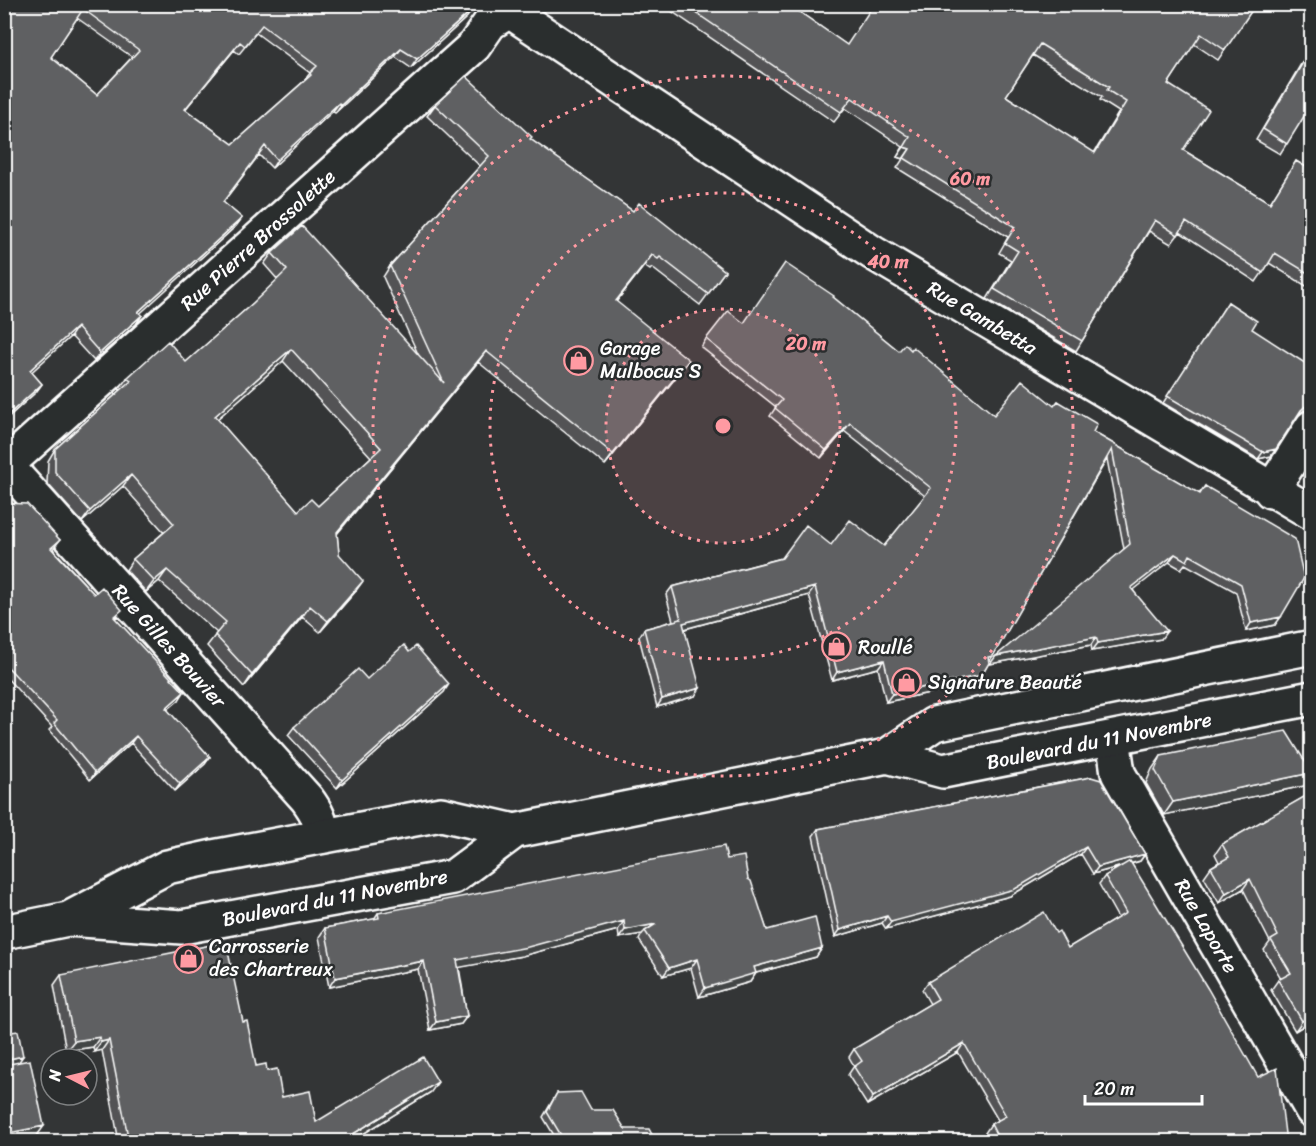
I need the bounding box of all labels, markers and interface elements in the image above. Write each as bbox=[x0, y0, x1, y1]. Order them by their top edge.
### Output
street label: Rue Pierre Brossolette bbox=[172, 160, 344, 320]
text: 60 m bbox=[949, 163, 990, 195]
text: 40 m bbox=[866, 246, 909, 278]
street label: Rue Gambetta bbox=[920, 271, 1045, 365]
text: 20 m bbox=[785, 328, 826, 360]
place label: Garage Mulbocus S bbox=[600, 331, 702, 389]
shop icon: Garage Mulbocus S bbox=[563, 344, 595, 376]
centre of rings bbox=[713, 416, 733, 436]
street label: Rue Gilles Bouvier bbox=[103, 576, 236, 718]
place label: Roullé bbox=[858, 630, 913, 665]
shop icon: Roullé bbox=[821, 631, 853, 663]
place label: Signature Beauté bbox=[928, 665, 1082, 700]
shop icon: Signature Beauté bbox=[891, 666, 923, 698]
street label: Boulevard du 11 Novembre bbox=[983, 702, 1215, 780]
street label: Boulevard du 11 Novembre bbox=[219, 859, 451, 937]
street label: Rue Laporte bbox=[1165, 872, 1247, 980]
place label: Carrosserie des Chartreux bbox=[209, 929, 334, 987]
shop icon: Carrosserie des Chartreux bbox=[172, 942, 204, 974]
north arrow bbox=[39, 1047, 99, 1107]
text: N bbox=[39, 1067, 70, 1083]
scale bar bbox=[1085, 1068, 1202, 1106]
text: 20 m bbox=[1094, 1073, 1134, 1105]

